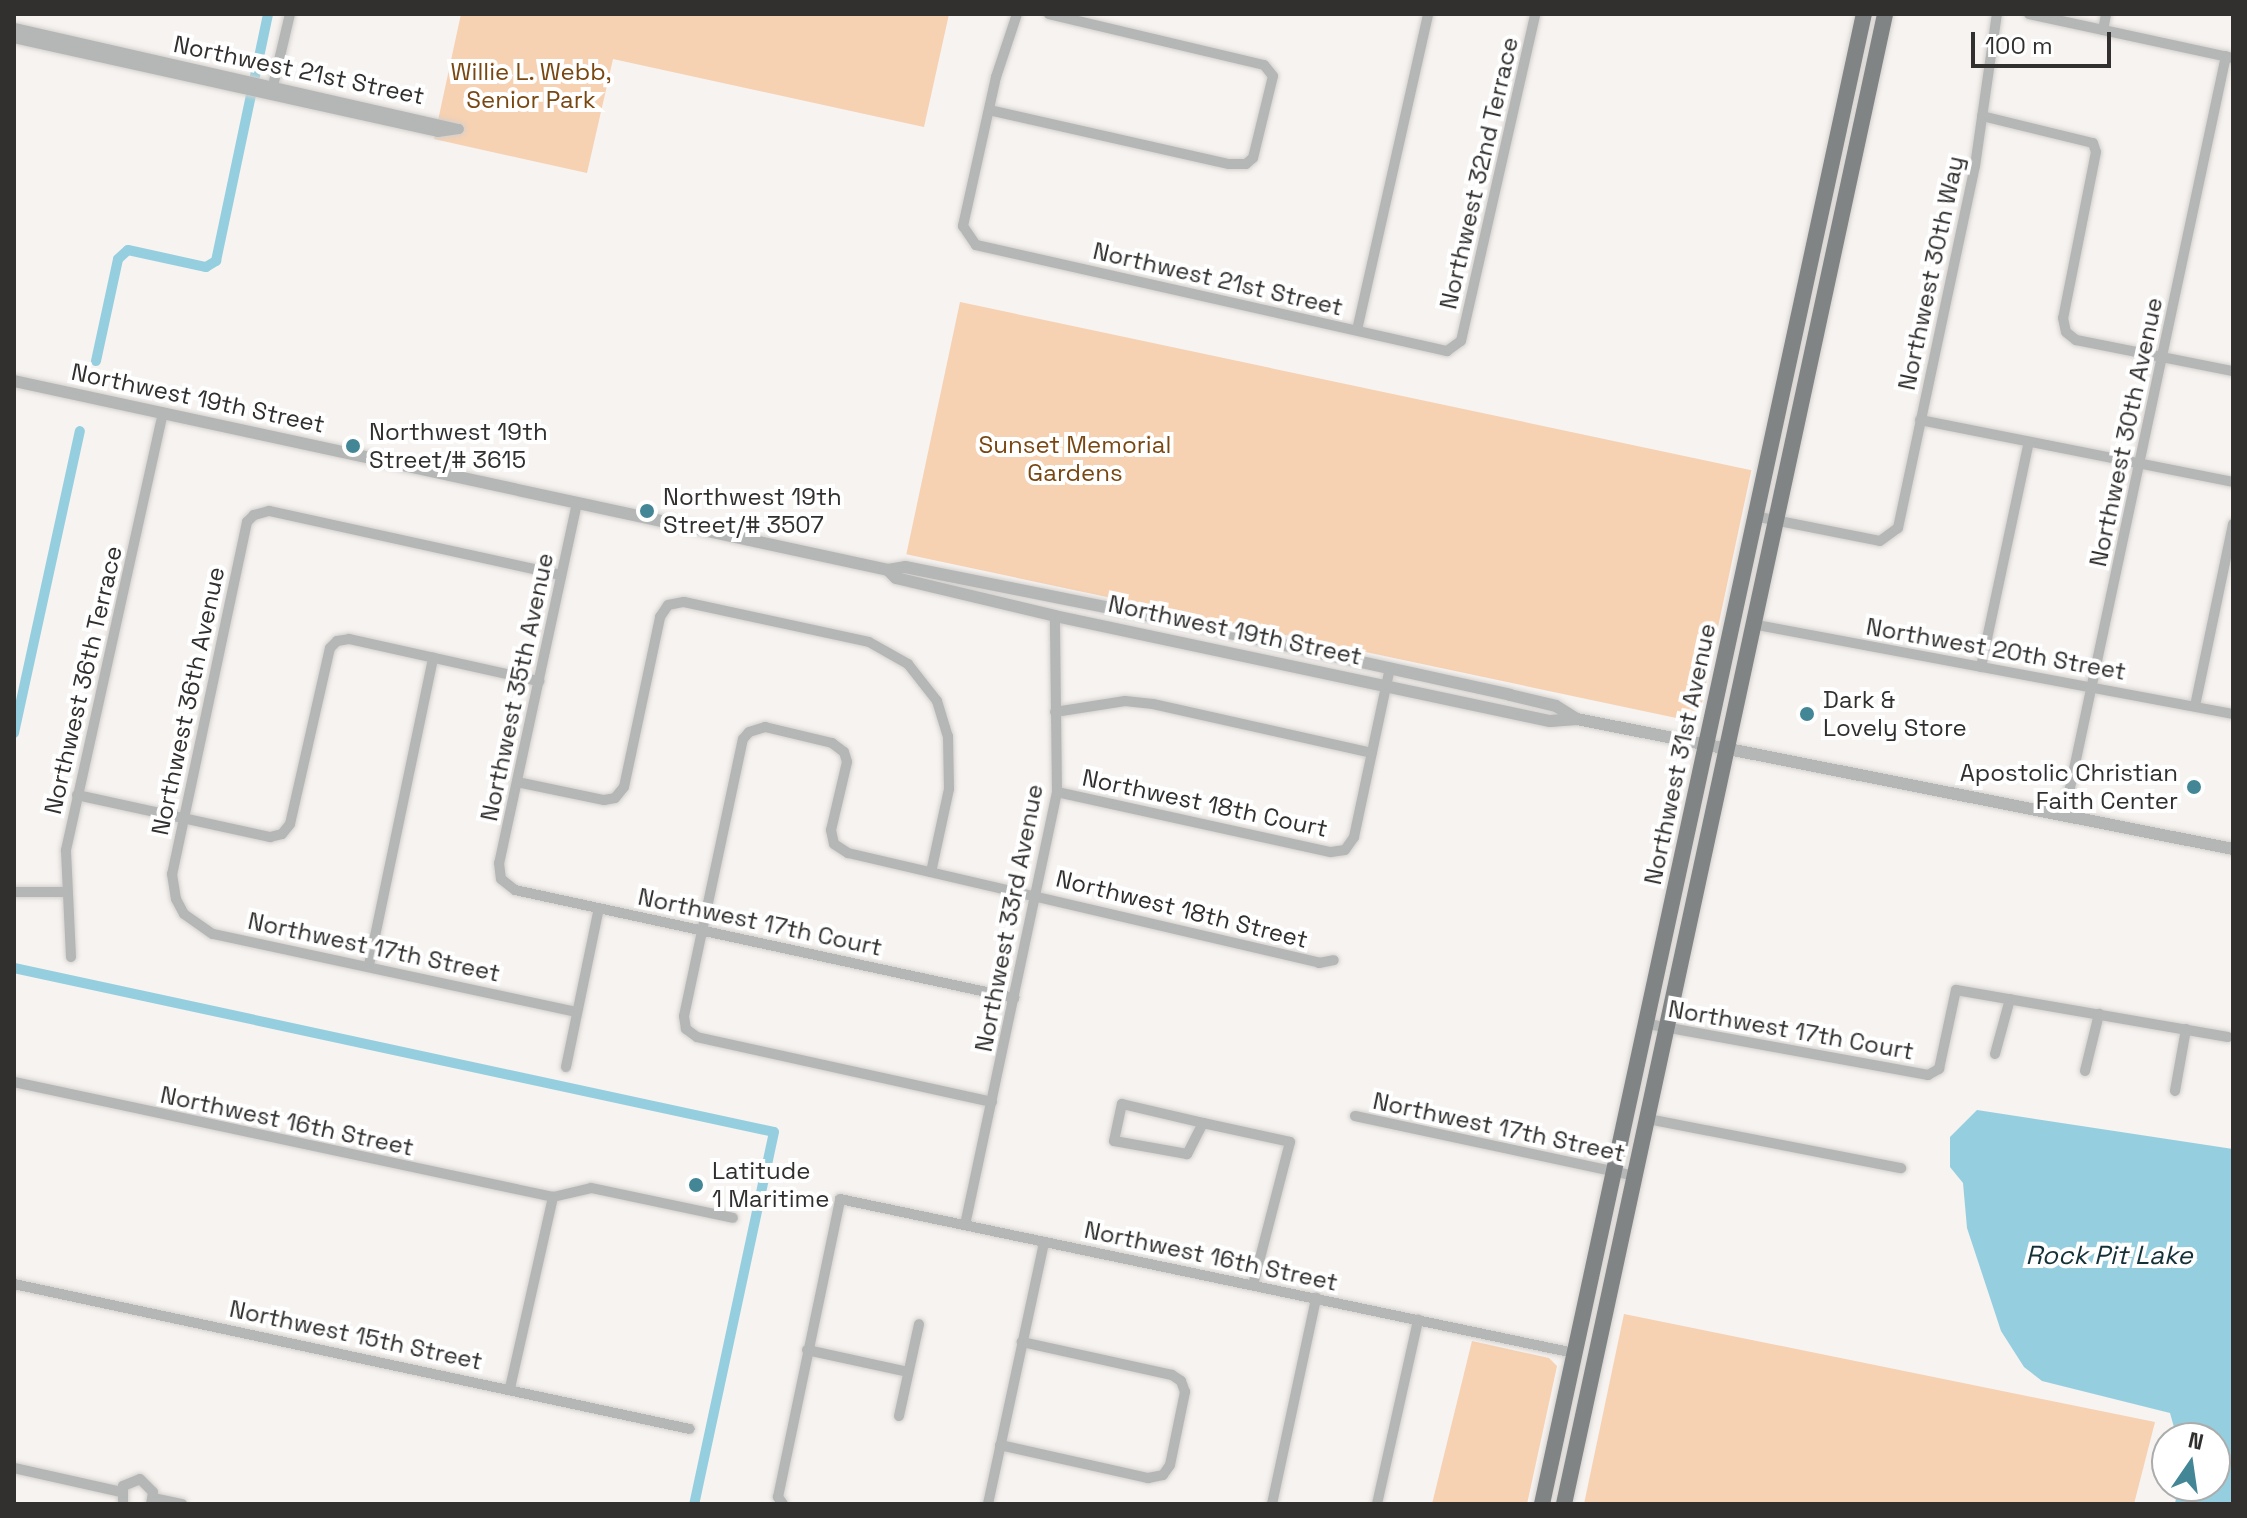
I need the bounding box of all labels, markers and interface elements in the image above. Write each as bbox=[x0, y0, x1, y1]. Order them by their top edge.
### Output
scale bar bbox=[1975, 16, 2115, 66]
street label: Northwest 21st Street bbox=[171, 29, 427, 111]
text: 100 m bbox=[1985, 30, 2053, 61]
street label: Northwest 32nd Terrace bbox=[1434, 34, 1524, 312]
park label: Willie L. Webb, Senior Park bbox=[450, 58, 612, 114]
street label: Northwest 30th Way bbox=[1892, 153, 1970, 393]
street label: Northwest 21st Street bbox=[1090, 236, 1346, 322]
street label: Northwest 30th Avenue bbox=[2083, 295, 2169, 569]
street label: Northwest 19th Street bbox=[69, 357, 327, 439]
place label: Northwest 19th Street/# 3615 bbox=[369, 418, 548, 474]
park label: Sunset Memorial Gardens bbox=[979, 431, 1171, 487]
marker: Northwest 19th Street/# 3615 bbox=[344, 437, 362, 455]
place label: Northwest 19th Street/# 3507 bbox=[663, 483, 842, 539]
marker: Northwest 19th Street/# 3507 bbox=[638, 502, 656, 520]
street label: Northwest 36th Terrace bbox=[38, 543, 128, 817]
street label: Northwest 35th Avenue bbox=[474, 550, 560, 824]
street label: Northwest 36th Avenue bbox=[145, 564, 231, 838]
street label: Northwest 19th Street bbox=[1106, 589, 1364, 671]
street label: Northwest 20th Street bbox=[1864, 612, 2128, 686]
street label: Northwest 31st Avenue bbox=[1638, 621, 1722, 887]
place label: Dark & Lovely Store bbox=[1823, 686, 1967, 742]
marker: Dark & Lovely Store bbox=[1798, 705, 1816, 723]
place label: Apostolic Christian Faith Center bbox=[1960, 759, 2178, 815]
street label: Northwest 18th Court bbox=[1080, 763, 1330, 843]
marker: Apostolic Christian Faith Center bbox=[2185, 778, 2203, 796]
street label: Northwest 33rd Avenue bbox=[969, 782, 1049, 1054]
street label: Northwest 18th Street bbox=[1053, 864, 1311, 954]
street label: Northwest 17th Court bbox=[635, 882, 885, 962]
street label: Northwest 17th Street bbox=[245, 906, 503, 988]
street label: Northwest 17th Court bbox=[1666, 994, 1916, 1066]
street label: Northwest 16th Street bbox=[158, 1080, 416, 1162]
street label: Northwest 17th Street bbox=[1370, 1086, 1628, 1168]
place label: Latitude 1 Maritime bbox=[712, 1157, 829, 1213]
marker: Latitude 1 Maritime bbox=[687, 1176, 705, 1194]
street label: Northwest 16th Street bbox=[1082, 1215, 1340, 1297]
water label: Rock Pit Lake bbox=[2025, 1240, 2193, 1272]
street label: Northwest 15th Street bbox=[227, 1294, 485, 1376]
north arrow bbox=[2151, 1422, 2231, 1502]
text: N bbox=[2186, 1425, 2206, 1456]

